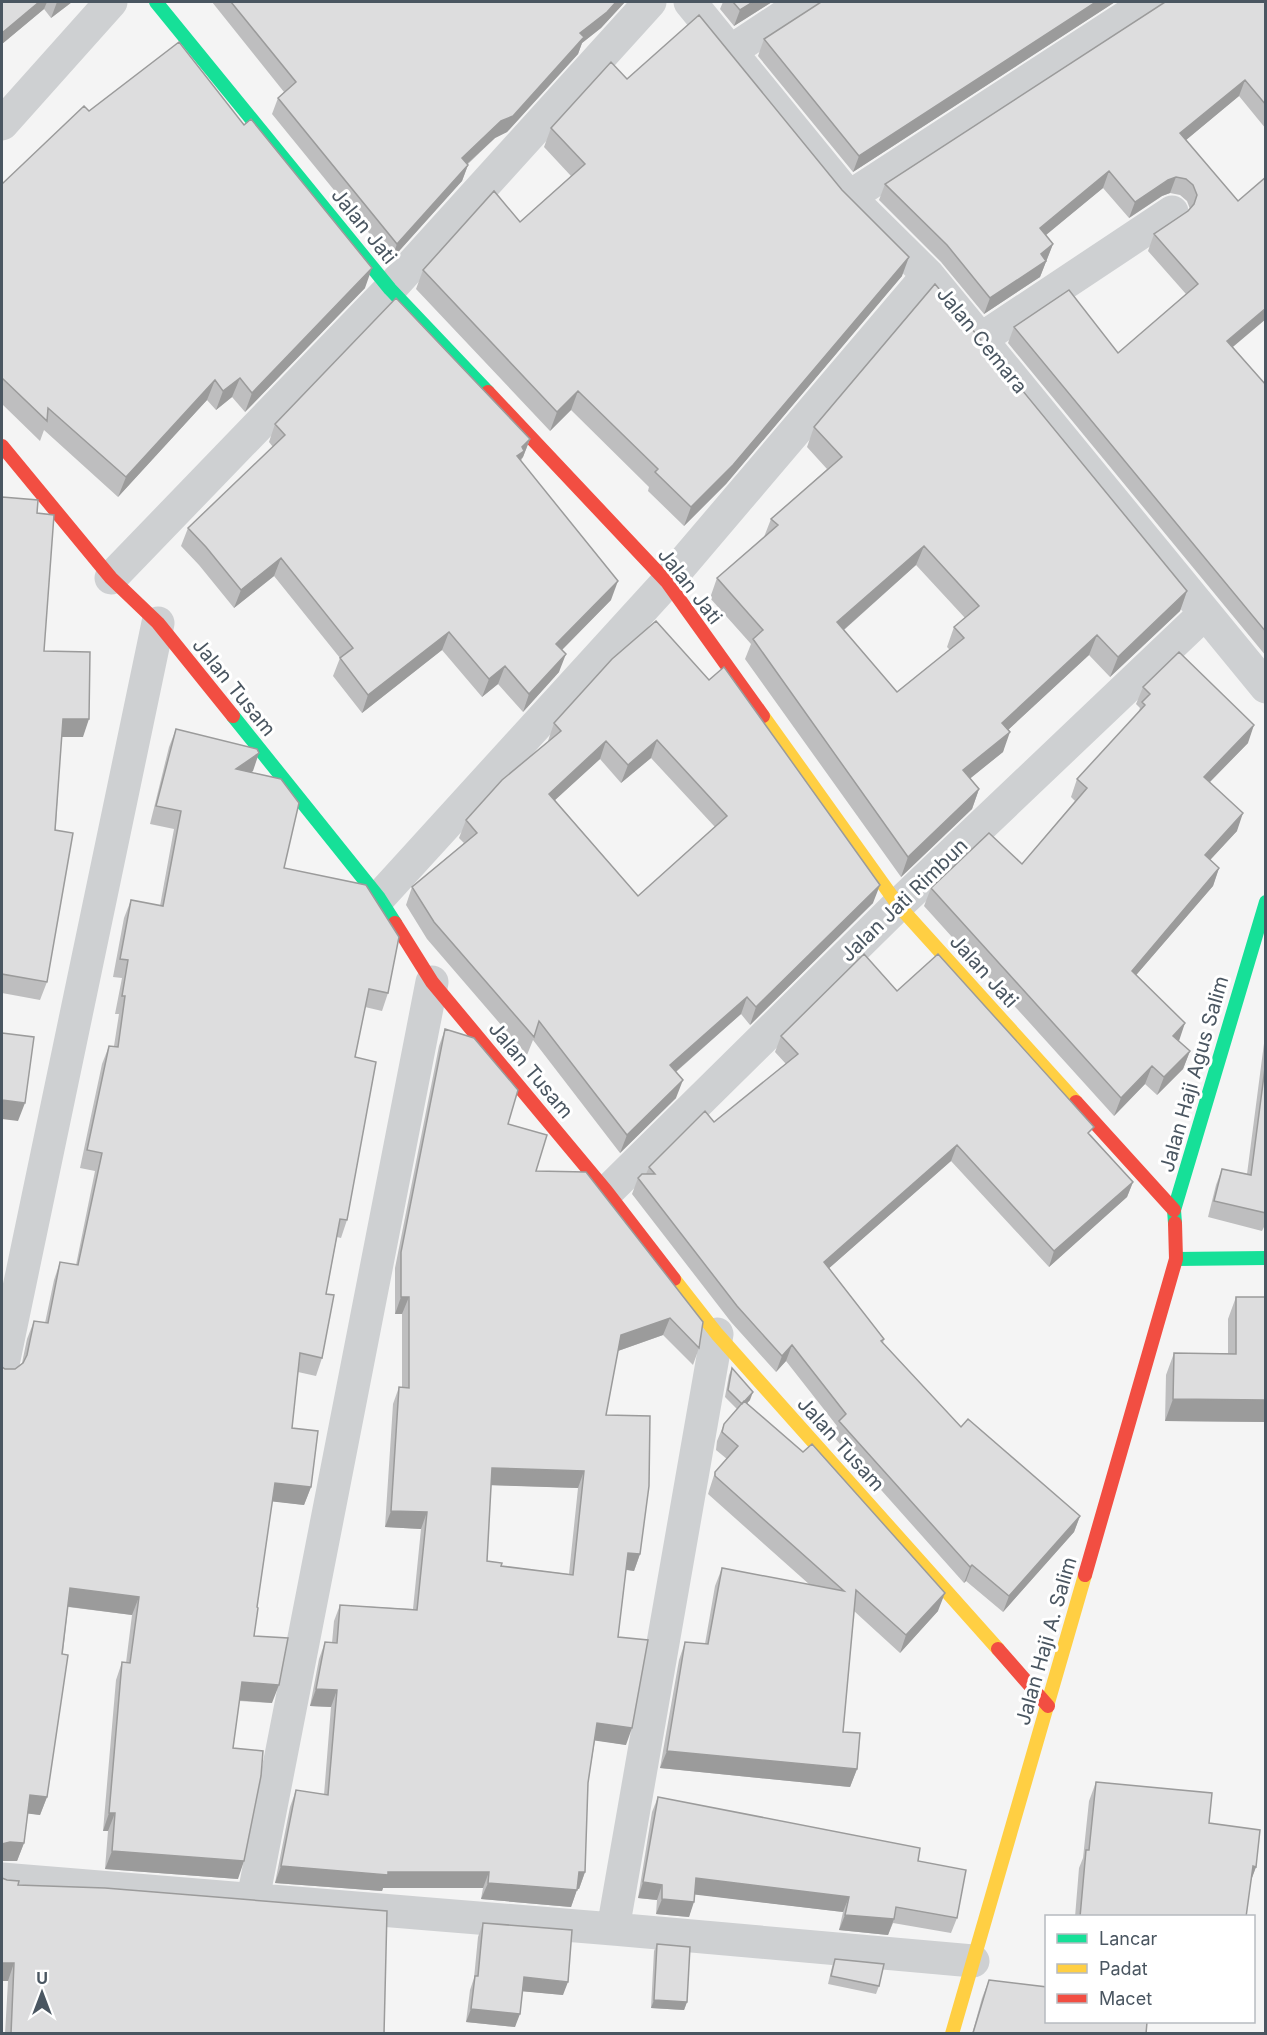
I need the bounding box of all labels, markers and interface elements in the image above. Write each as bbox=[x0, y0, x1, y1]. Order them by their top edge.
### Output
street label: Jalan Jati bbox=[326, 183, 402, 269]
street label: Jalan Cemara bbox=[932, 282, 1032, 398]
street label: Jalan Jati bbox=[653, 543, 727, 629]
street label: Jalan Tusam bbox=[187, 633, 281, 741]
street label: Jalan Jati Rimbun bbox=[836, 833, 972, 967]
street label: Jalan Jati bbox=[945, 929, 1023, 1013]
street label: Jalan Haji Agus Salim bbox=[1154, 973, 1234, 1175]
street label: Jalan Tusam bbox=[484, 1017, 578, 1123]
street label: Jalan Tusam bbox=[792, 1392, 890, 1496]
street label: Jalan Haji A. Salim bbox=[1010, 1554, 1082, 1728]
legend bbox=[1045, 1915, 1255, 2023]
text: Lancar bbox=[1099, 1928, 1157, 1949]
text: Padat bbox=[1099, 1958, 1148, 1979]
north arrow bbox=[12, 1963, 72, 2023]
text: U bbox=[36, 1968, 48, 1988]
text: Macet bbox=[1099, 1988, 1152, 2009]

